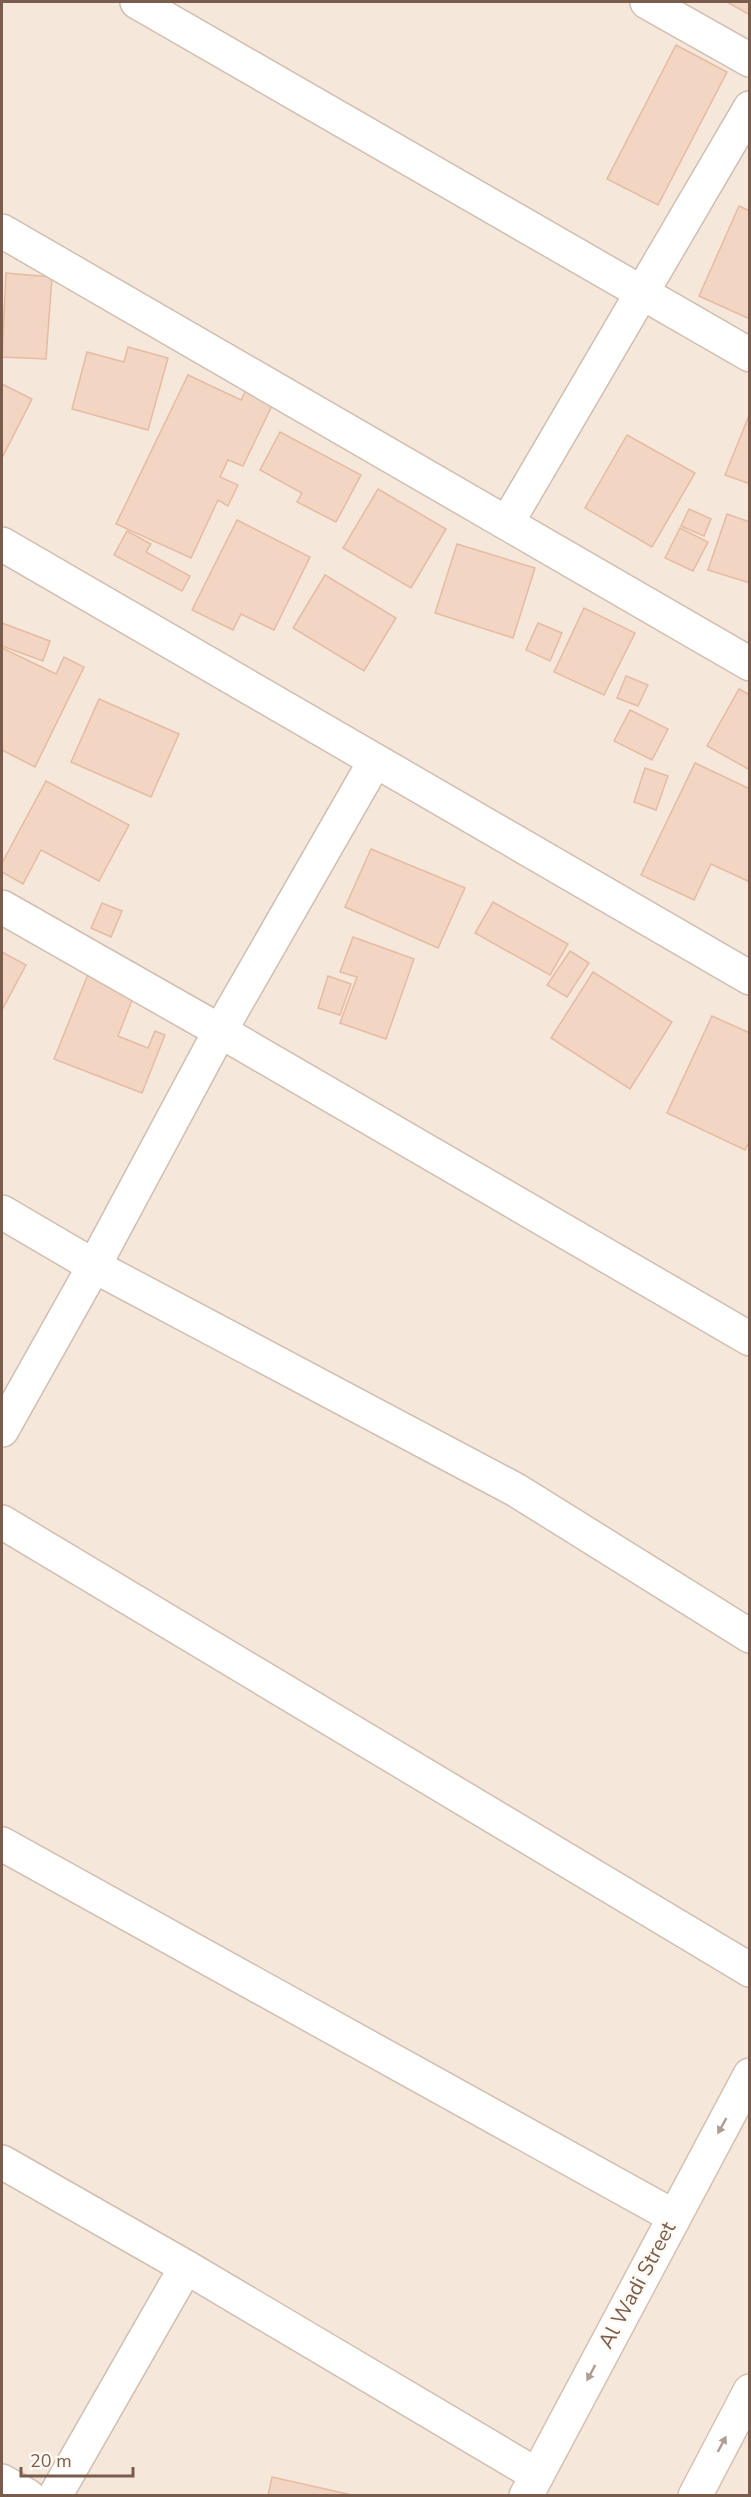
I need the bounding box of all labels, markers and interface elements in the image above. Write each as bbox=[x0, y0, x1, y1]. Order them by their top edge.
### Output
one-way arrow bbox=[717, 2118, 727, 2135]
street label: Al Wadi Street bbox=[592, 2216, 682, 2353]
one-way arrow bbox=[586, 2365, 596, 2382]
one-way arrow bbox=[717, 2435, 727, 2452]
scale bar bbox=[21, 2440, 134, 2478]
text: 20 m bbox=[30, 2449, 72, 2473]

